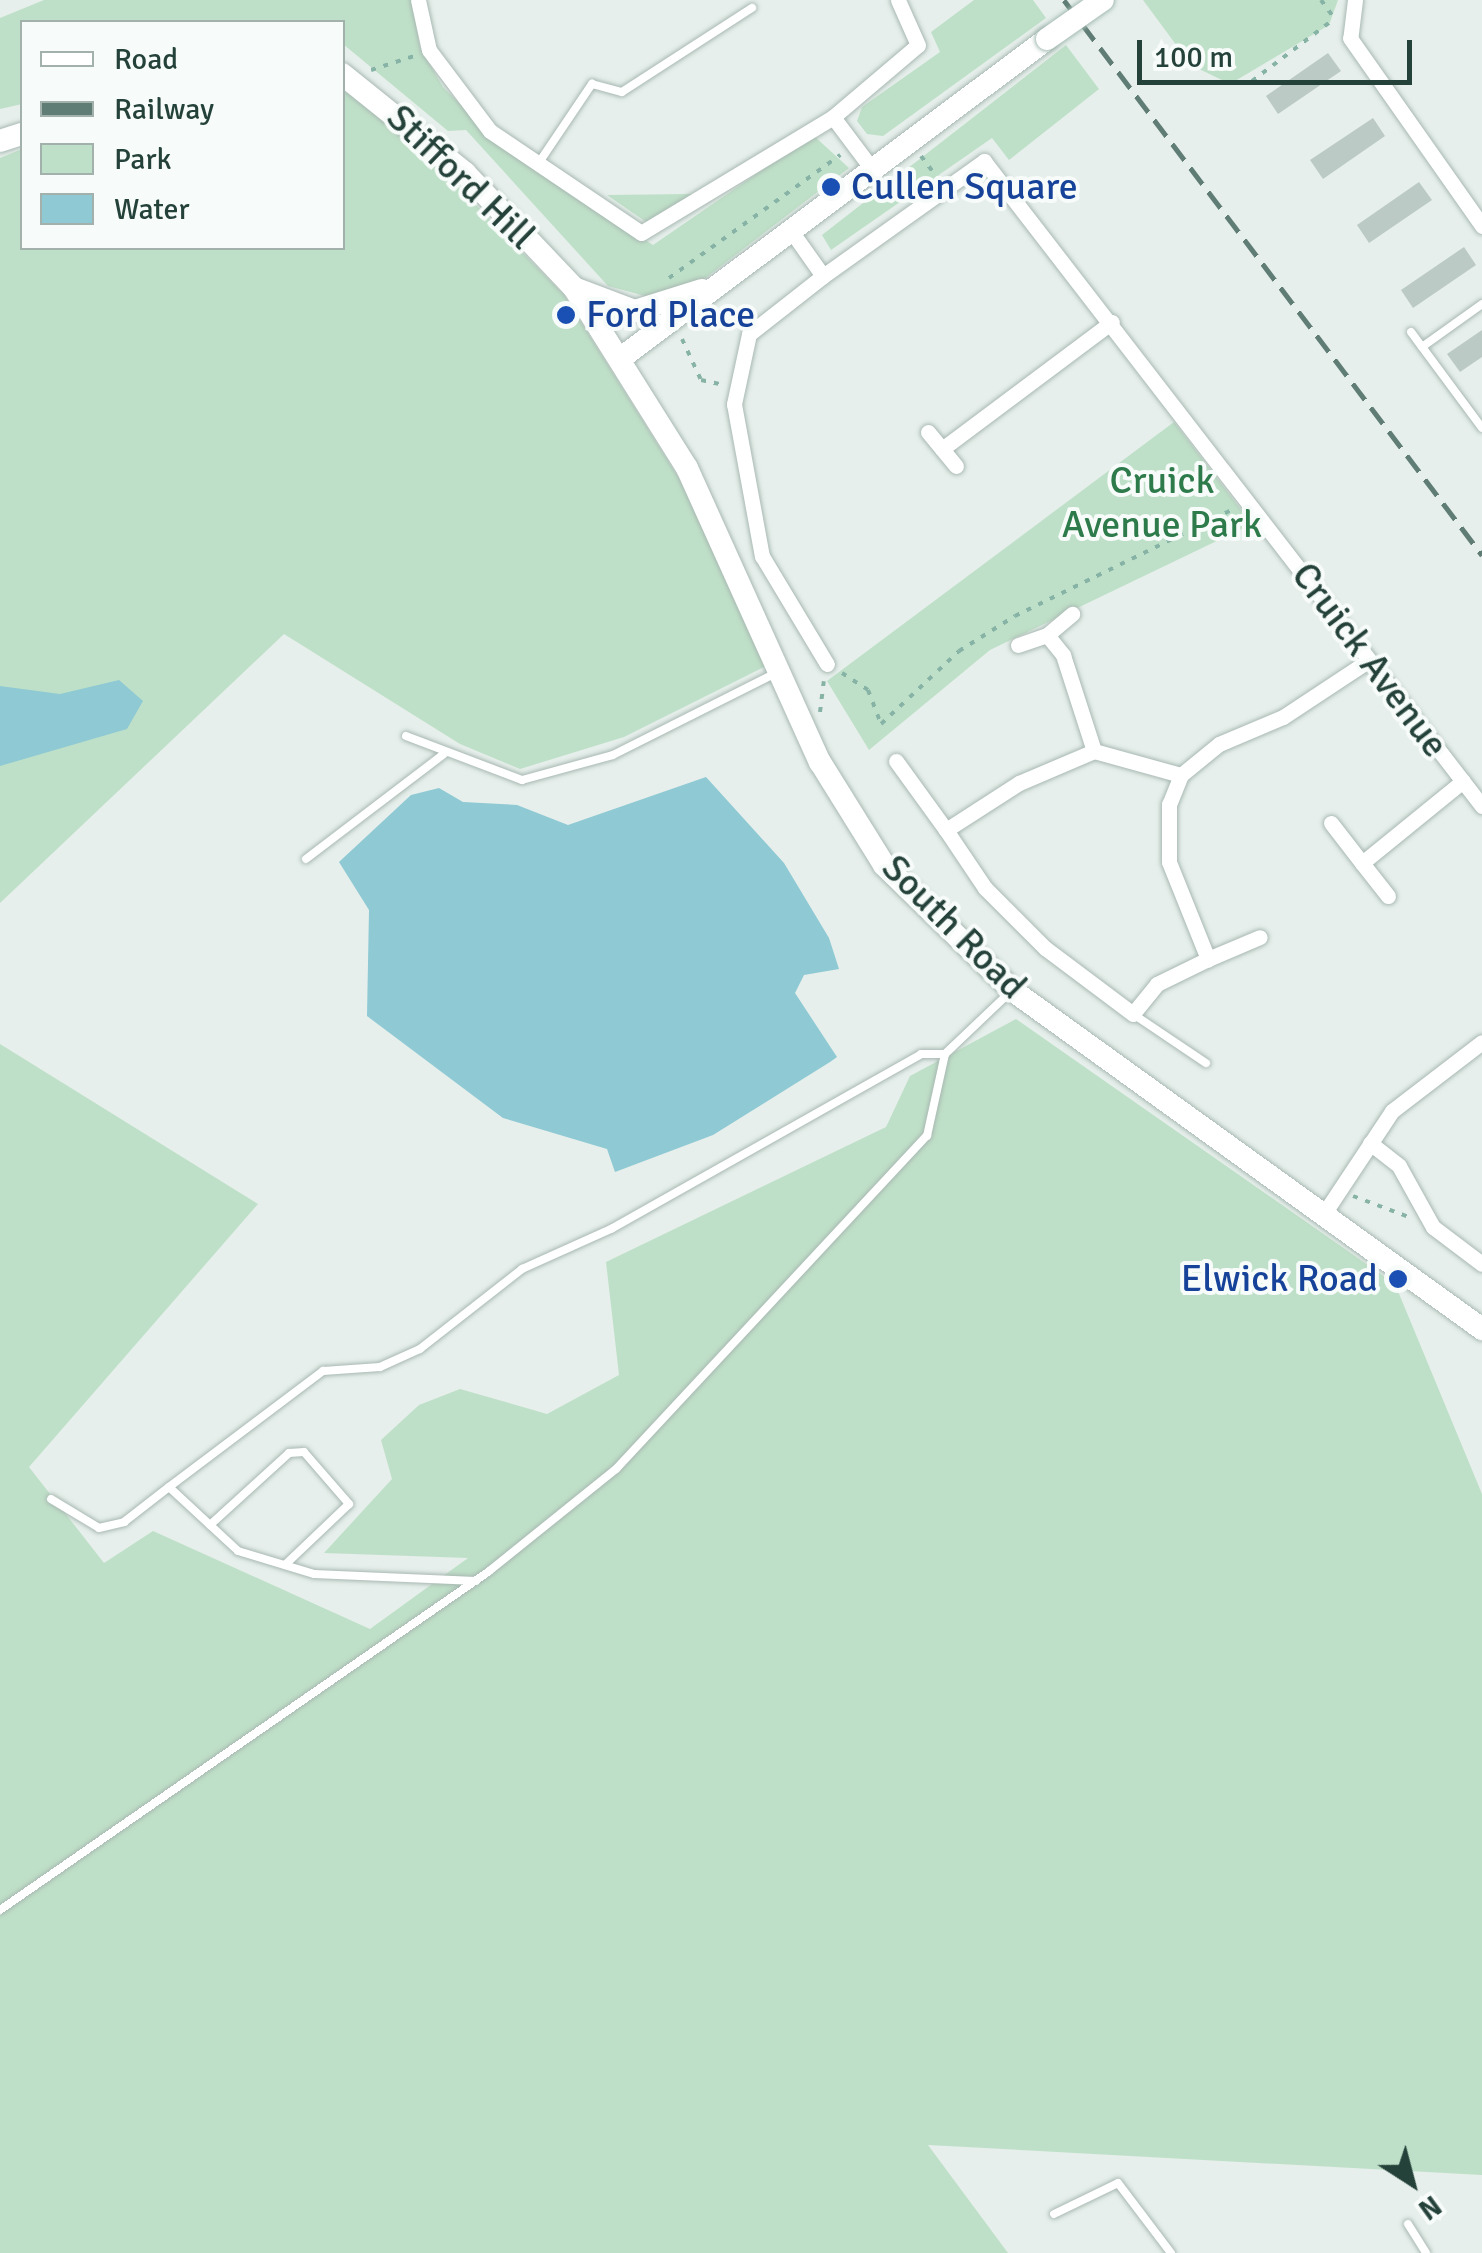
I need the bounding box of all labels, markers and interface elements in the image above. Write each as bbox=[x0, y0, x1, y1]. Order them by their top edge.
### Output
legend bbox=[20, 20, 345, 250]
scale bar bbox=[1142, 20, 1417, 82]
text: 100 m bbox=[1154, 39, 1233, 76]
text: Road bbox=[114, 41, 178, 78]
text: Railway bbox=[114, 91, 214, 128]
street label: Stifford Hill bbox=[377, 95, 545, 259]
text: Park bbox=[114, 141, 172, 178]
place label: Cullen Square bbox=[851, 164, 1078, 210]
marker: Cullen Square bbox=[820, 176, 842, 198]
text: Water bbox=[114, 191, 190, 228]
place label: Ford Place bbox=[586, 292, 755, 338]
marker: Ford Place bbox=[555, 304, 577, 326]
park label: Cruick Avenue Park bbox=[1062, 458, 1262, 548]
street label: Cruick Avenue bbox=[1282, 554, 1458, 766]
street label: South Road bbox=[872, 845, 1036, 1009]
place label: Elwick Road bbox=[1181, 1256, 1378, 1302]
marker: Elwick Road bbox=[1387, 1268, 1409, 1290]
north arrow bbox=[1362, 2133, 1462, 2233]
text: N bbox=[1412, 2188, 1448, 2227]

